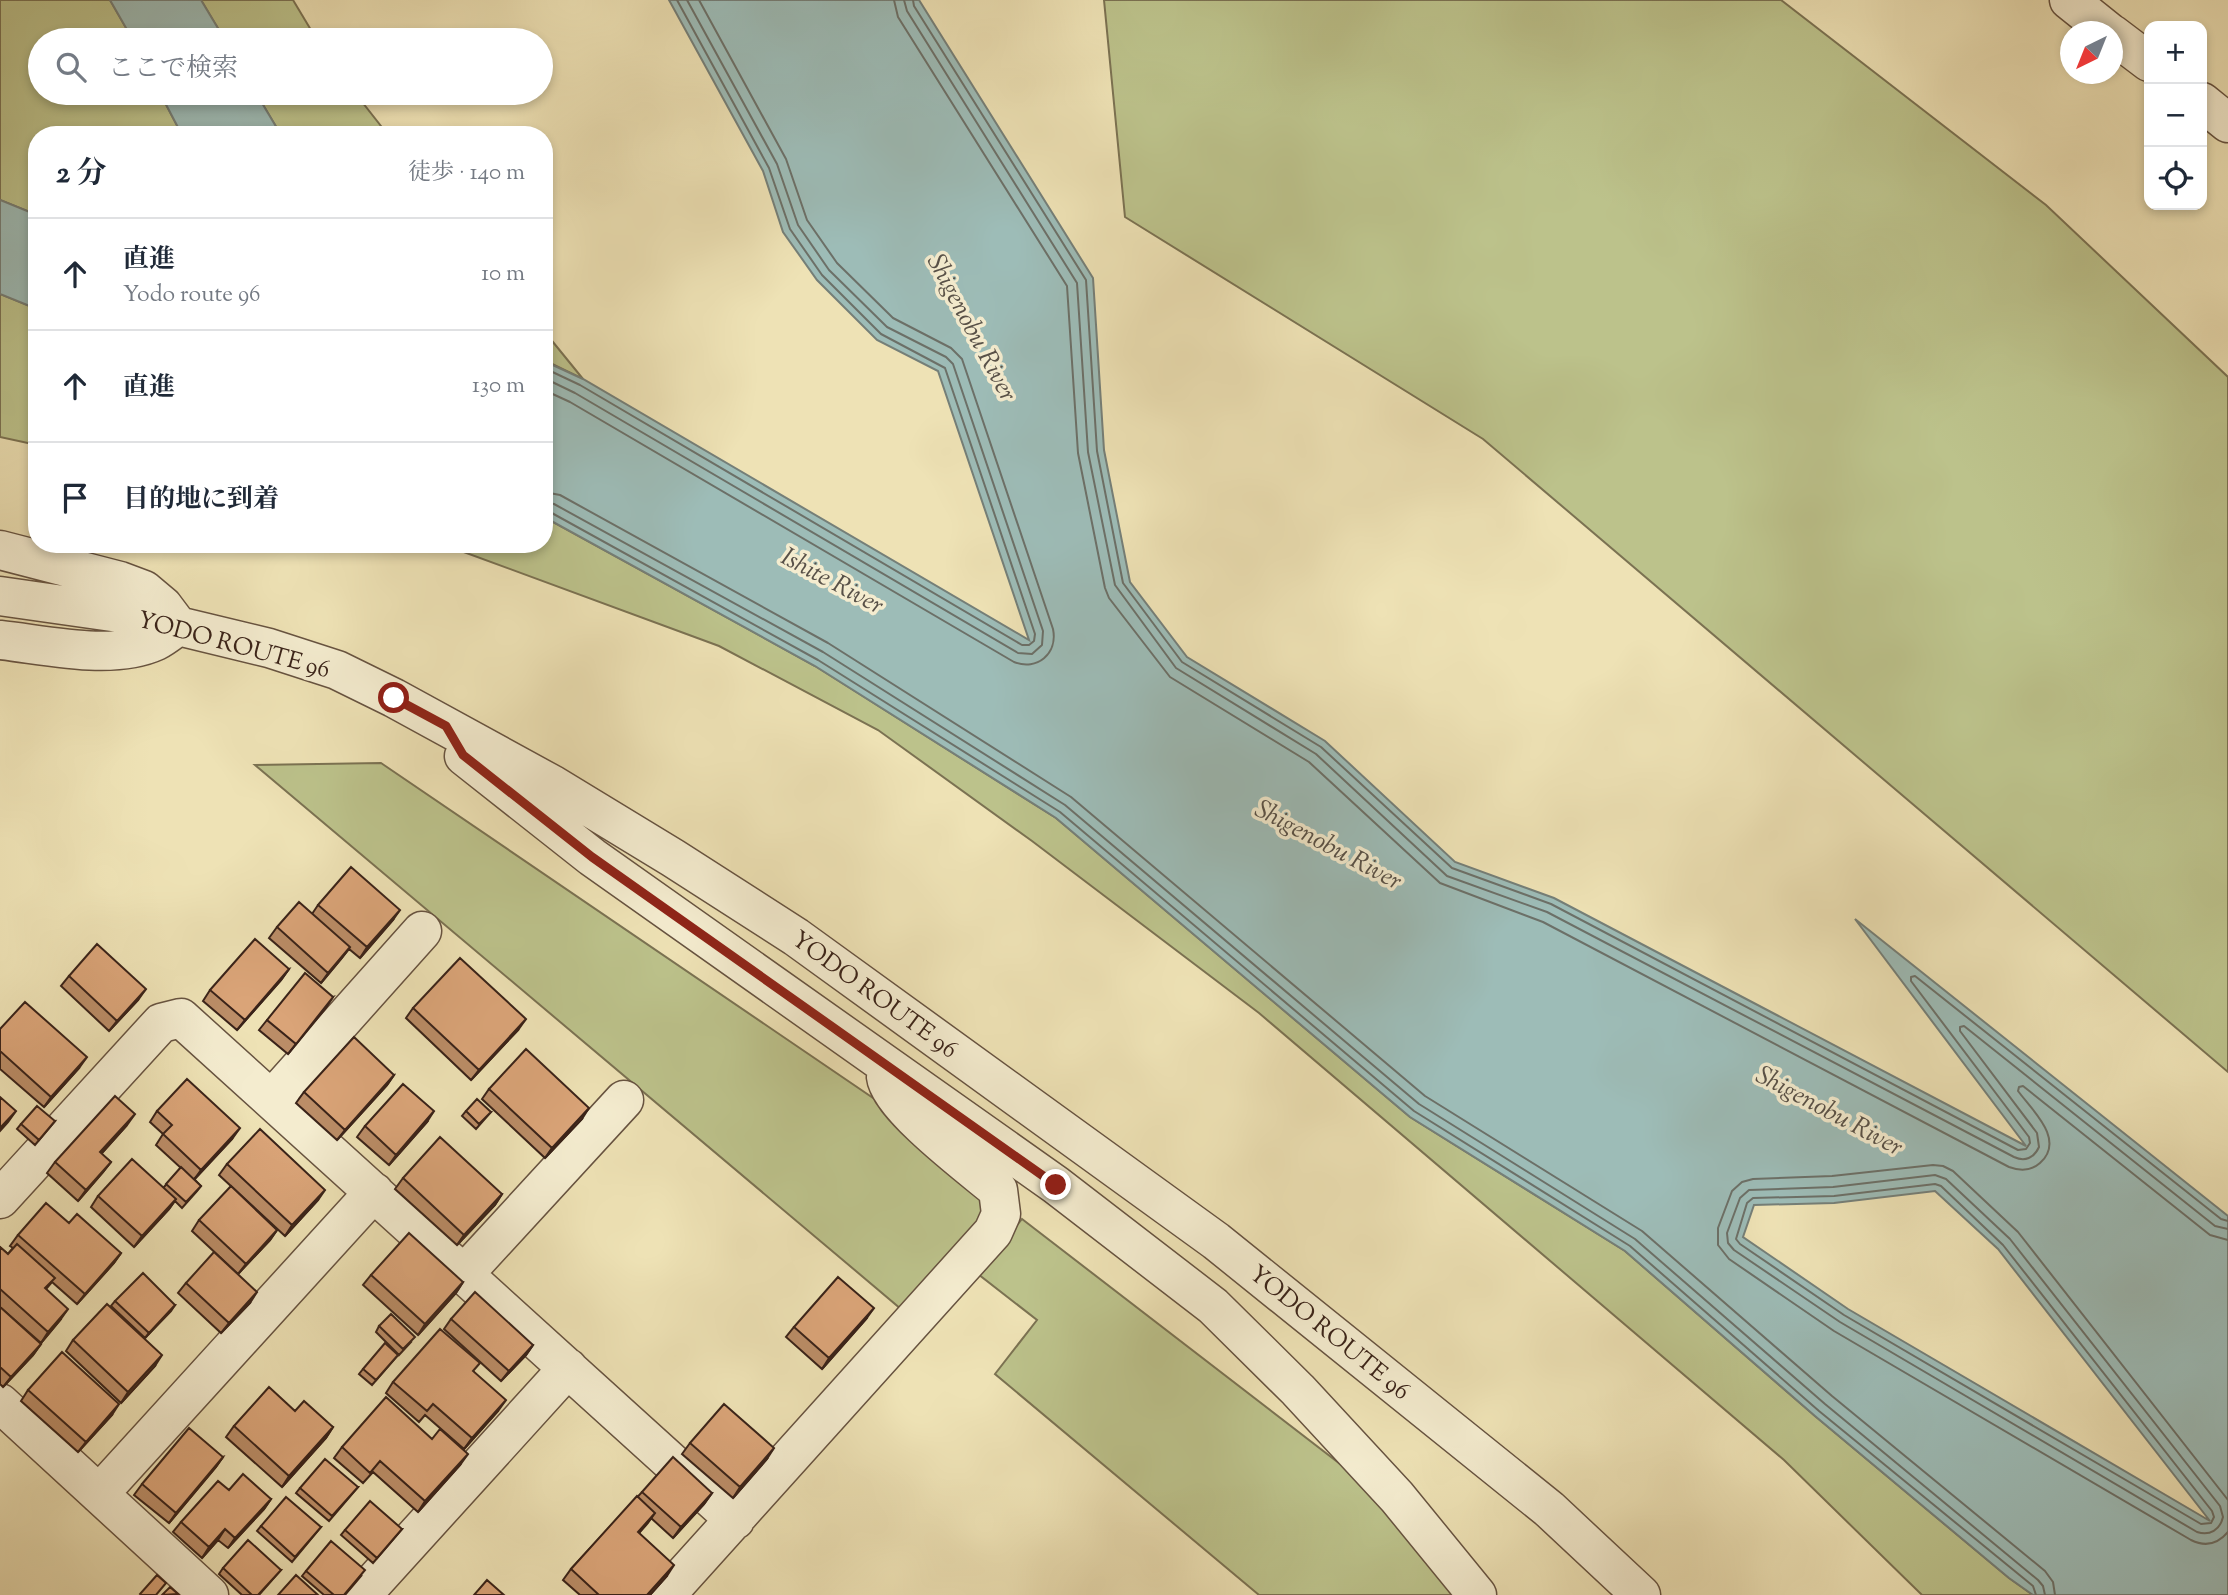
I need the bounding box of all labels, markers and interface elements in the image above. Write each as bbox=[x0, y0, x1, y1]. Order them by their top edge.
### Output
north arrow bbox=[2060, 21, 2123, 84]
map controls bbox=[2144, 21, 2207, 210]
button: + bbox=[2144, 21, 2207, 84]
search box bbox=[28, 28, 553, 105]
icon: search bbox=[52, 48, 90, 86]
text: ここで検索 bbox=[108, 51, 238, 88]
button: − bbox=[2144, 84, 2207, 147]
button: locate bbox=[2144, 147, 2207, 210]
text: 2 分 bbox=[56, 153, 106, 196]
text: 徒歩 · 140 m bbox=[408, 157, 525, 190]
text: 直進 bbox=[123, 242, 175, 279]
water label: Shigenobu River bbox=[916, 248, 1025, 408]
icon: ahead bbox=[56, 255, 94, 293]
text: 10 m bbox=[481, 258, 525, 291]
text: Yodo route 96 bbox=[123, 279, 261, 312]
icon: ahead bbox=[56, 367, 94, 405]
text: 直進 bbox=[123, 370, 175, 407]
text: 130 m bbox=[472, 370, 525, 403]
icon: arrive bbox=[56, 479, 94, 517]
text: 目的地に到着 bbox=[123, 482, 279, 519]
water label: Ishite River bbox=[774, 540, 890, 625]
street label: YODO ROUTE 96 bbox=[133, 604, 334, 688]
route start bbox=[378, 682, 409, 713]
water label: Shigenobu River bbox=[1248, 792, 1408, 901]
street label: YODO ROUTE 96 bbox=[784, 924, 964, 1068]
water label: Shigenobu River bbox=[1749, 1058, 1909, 1167]
route end bbox=[1040, 1169, 1071, 1200]
street label: YODO ROUTE 96 bbox=[1241, 1258, 1416, 1409]

